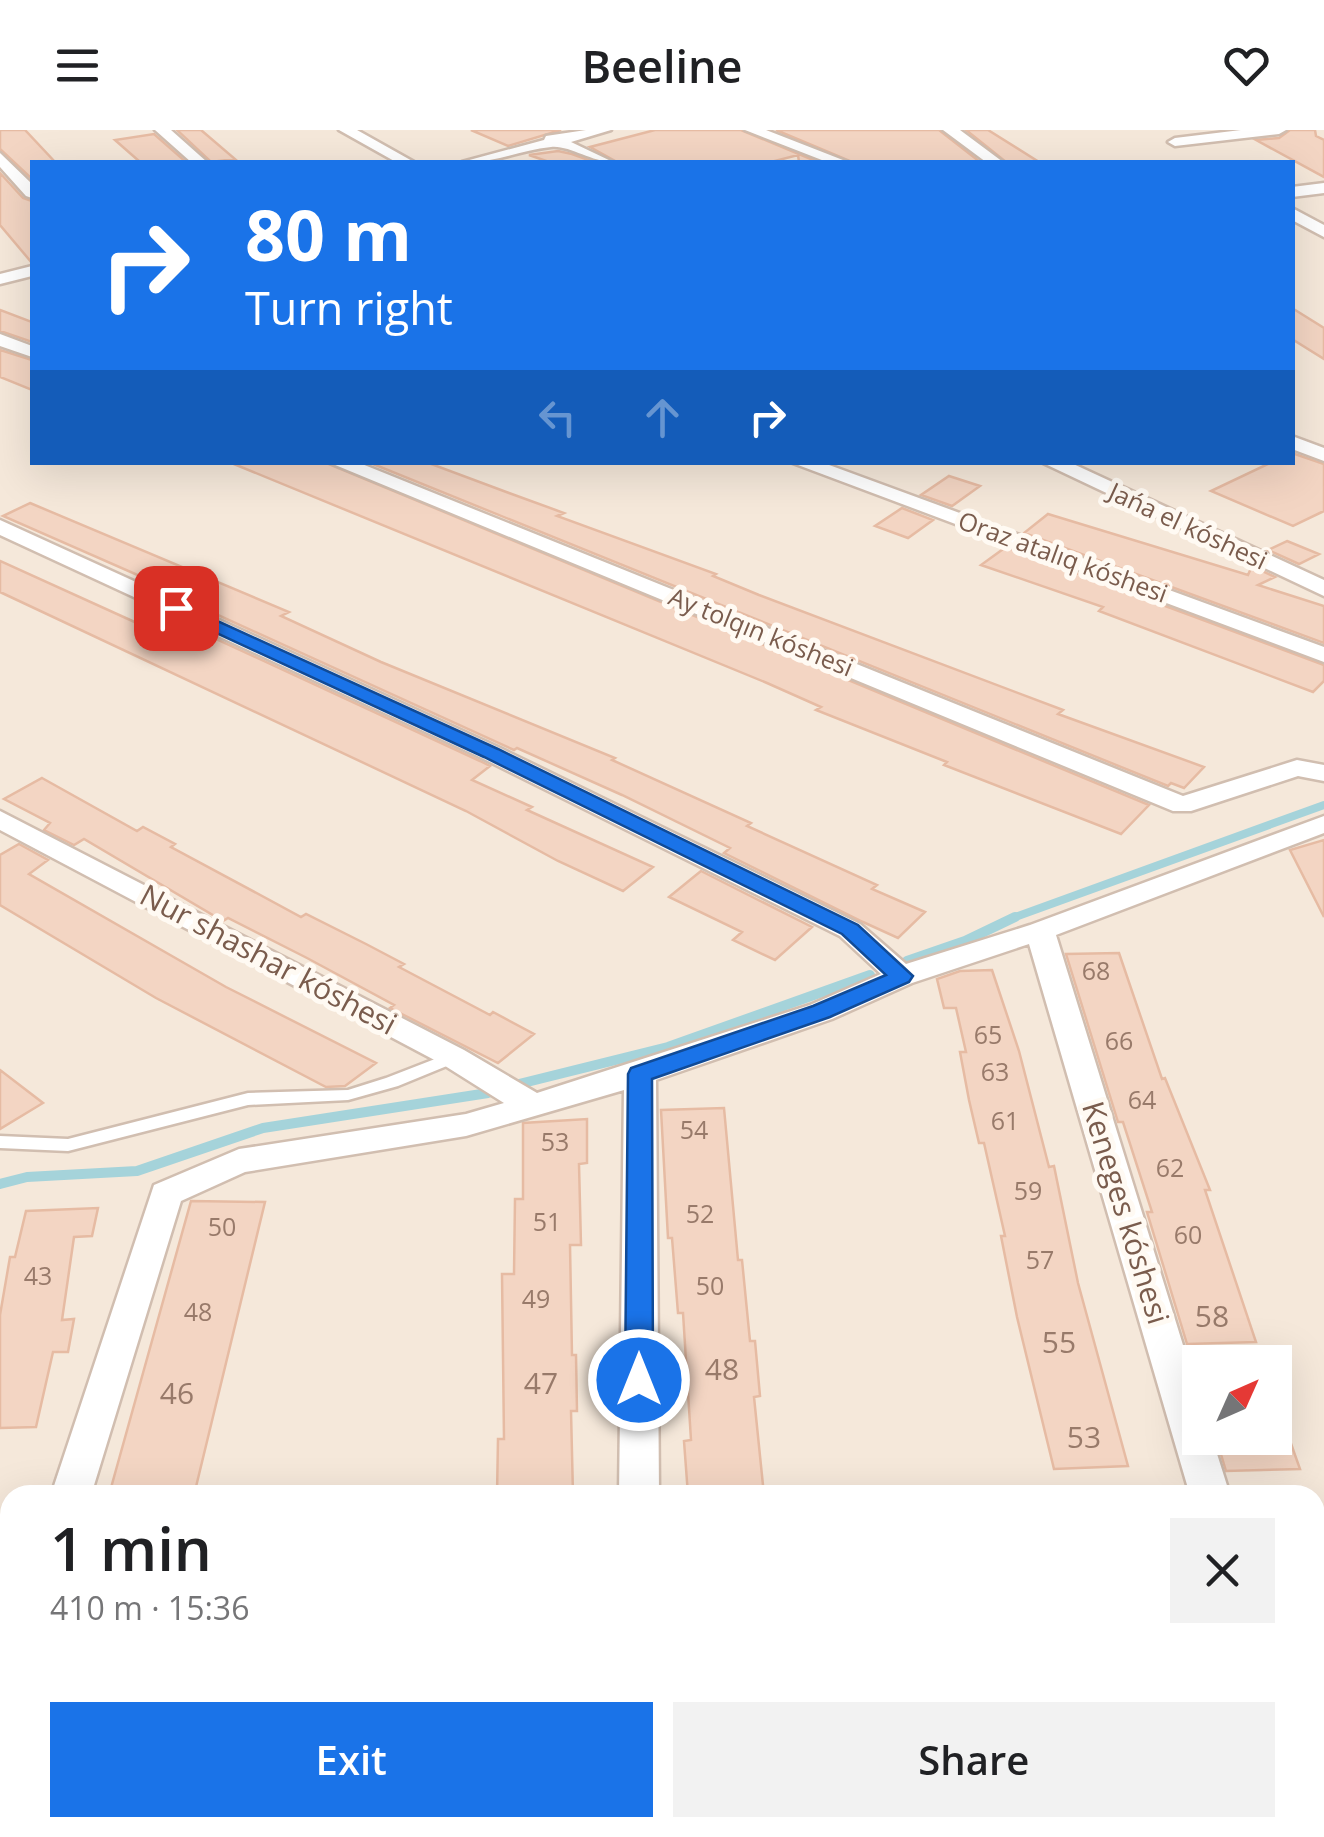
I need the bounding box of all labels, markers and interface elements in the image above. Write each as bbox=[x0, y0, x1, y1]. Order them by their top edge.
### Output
text: Beeline bbox=[581, 35, 743, 96]
icon: menu bbox=[50, 38, 105, 93]
icon: heart bbox=[1219, 38, 1274, 93]
text: 80 m bbox=[245, 186, 412, 282]
icon: right bbox=[80, 200, 210, 330]
text: Turn right bbox=[245, 277, 453, 338]
icon: left bbox=[530, 390, 585, 445]
icon: ahead bbox=[635, 390, 690, 445]
icon: right bbox=[740, 390, 795, 445]
street label: Jańa el kóshesi bbox=[1102, 473, 1273, 577]
street label: Oraz atalıq kóshesi bbox=[954, 502, 1173, 610]
pin bbox=[134, 566, 219, 651]
street label: Ay tolqın kóshesi bbox=[664, 579, 859, 684]
icon: arrive bbox=[149, 581, 204, 636]
street label: Nur shashar kóshesi bbox=[133, 874, 404, 1044]
house number: 68 bbox=[1082, 953, 1110, 987]
house number: 65 bbox=[974, 1017, 1002, 1051]
house number: 66 bbox=[1105, 1023, 1133, 1057]
house number: 63 bbox=[981, 1054, 1009, 1088]
house number: 64 bbox=[1128, 1082, 1156, 1116]
street label: Keneges kóshesi bbox=[1073, 1096, 1180, 1329]
house number: 61 bbox=[991, 1103, 1019, 1137]
house number: 54 bbox=[680, 1112, 708, 1146]
house number: 53 bbox=[541, 1124, 569, 1158]
house number: 62 bbox=[1156, 1150, 1184, 1184]
house number: 59 bbox=[1014, 1173, 1042, 1207]
house number: 52 bbox=[686, 1196, 714, 1230]
house number: 51 bbox=[533, 1204, 561, 1238]
house number: 50 bbox=[208, 1209, 236, 1243]
house number: 60 bbox=[1174, 1217, 1202, 1251]
house number: 57 bbox=[1026, 1242, 1054, 1276]
house number: 43 bbox=[24, 1258, 52, 1292]
house number: 50 bbox=[696, 1268, 724, 1302]
house number: 49 bbox=[522, 1281, 550, 1315]
house number: 48 bbox=[184, 1294, 212, 1328]
house number: 58 bbox=[1195, 1295, 1229, 1336]
house number: 55 bbox=[1042, 1321, 1076, 1362]
position arrow bbox=[587, 1328, 691, 1432]
north arrow bbox=[1182, 1345, 1292, 1455]
map controls bbox=[1182, 1345, 1292, 1455]
house number: 48 bbox=[705, 1348, 739, 1389]
house number: 47 bbox=[524, 1362, 558, 1403]
house number: 46 bbox=[160, 1372, 194, 1413]
house number: 53 bbox=[1067, 1416, 1101, 1457]
text: 1 min bbox=[50, 1507, 212, 1589]
button: close bbox=[1170, 1518, 1275, 1623]
text: 410 m · 15:36 bbox=[50, 1586, 249, 1629]
button: Exit bbox=[50, 1702, 653, 1817]
button: Share bbox=[673, 1702, 1275, 1817]

